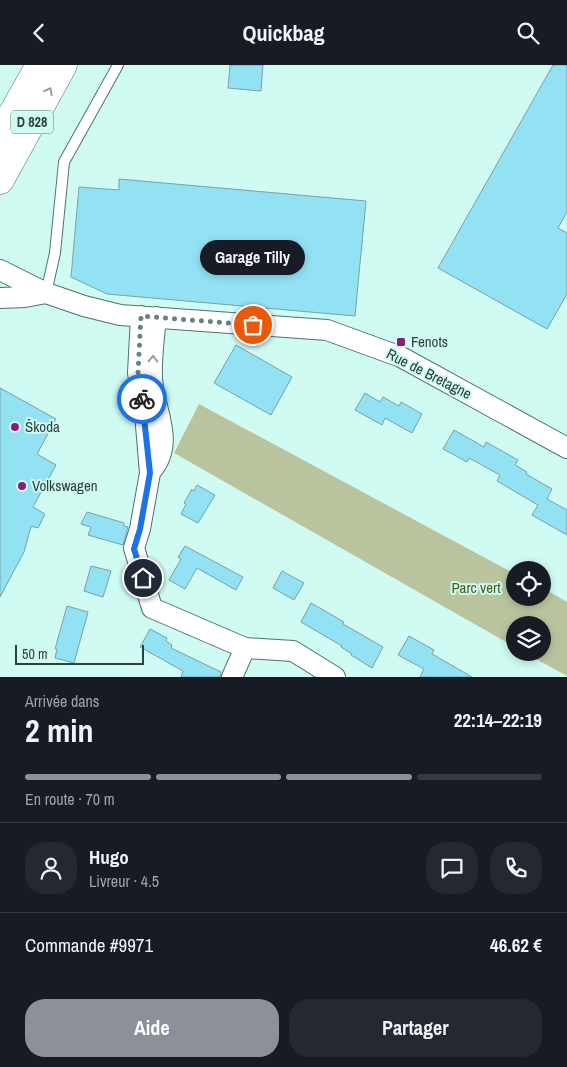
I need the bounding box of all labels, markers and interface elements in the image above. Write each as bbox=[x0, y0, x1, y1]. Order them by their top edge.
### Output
text: Quickbag bbox=[242, 18, 325, 48]
icon: back bbox=[25, 19, 53, 47]
icon: search bbox=[514, 19, 542, 47]
one-way arrow bbox=[43, 87, 53, 96]
road number: D 828 bbox=[11, 111, 53, 133]
callout: Garage Tilly bbox=[200, 240, 306, 275]
text: Garage Tilly bbox=[215, 246, 290, 268]
pin bbox=[232, 304, 274, 346]
icon: bag bbox=[239, 311, 267, 339]
place label: Fenots bbox=[411, 331, 448, 352]
marker: Fenots bbox=[395, 336, 407, 348]
street label: Rue de Bretagne bbox=[383, 343, 476, 404]
one-way arrow bbox=[148, 355, 158, 362]
courier bbox=[117, 374, 167, 424]
icon: bike bbox=[128, 385, 156, 413]
place label: Škoda bbox=[25, 416, 60, 437]
marker: Škoda bbox=[9, 421, 21, 433]
place label: Volkswagen bbox=[32, 475, 98, 496]
marker: Volkswagen bbox=[16, 480, 28, 492]
pin bbox=[122, 557, 164, 599]
map controls bbox=[506, 561, 551, 661]
button: locate bbox=[506, 561, 551, 606]
icon: home bbox=[129, 564, 157, 592]
park label: Parc vert bbox=[451, 577, 501, 598]
button: layers bbox=[506, 616, 551, 661]
scale bar bbox=[15, 642, 144, 665]
text: 50 m bbox=[22, 645, 48, 663]
text: Arrivée dans bbox=[25, 690, 99, 712]
text: 22:14–22:19 bbox=[454, 707, 542, 733]
text: 2 min bbox=[25, 709, 94, 752]
text: En route · 70 m bbox=[25, 788, 115, 810]
button: person bbox=[25, 842, 77, 894]
button: chat bbox=[426, 842, 478, 894]
button: phone bbox=[490, 842, 542, 894]
text: Hugo bbox=[89, 844, 129, 870]
text: Livreur · 4.5 bbox=[89, 870, 159, 892]
text: Commande #9971 bbox=[25, 932, 153, 958]
text: 46.62 € bbox=[490, 932, 542, 958]
button: Aide bbox=[25, 999, 279, 1057]
button: Partager bbox=[289, 999, 542, 1057]

